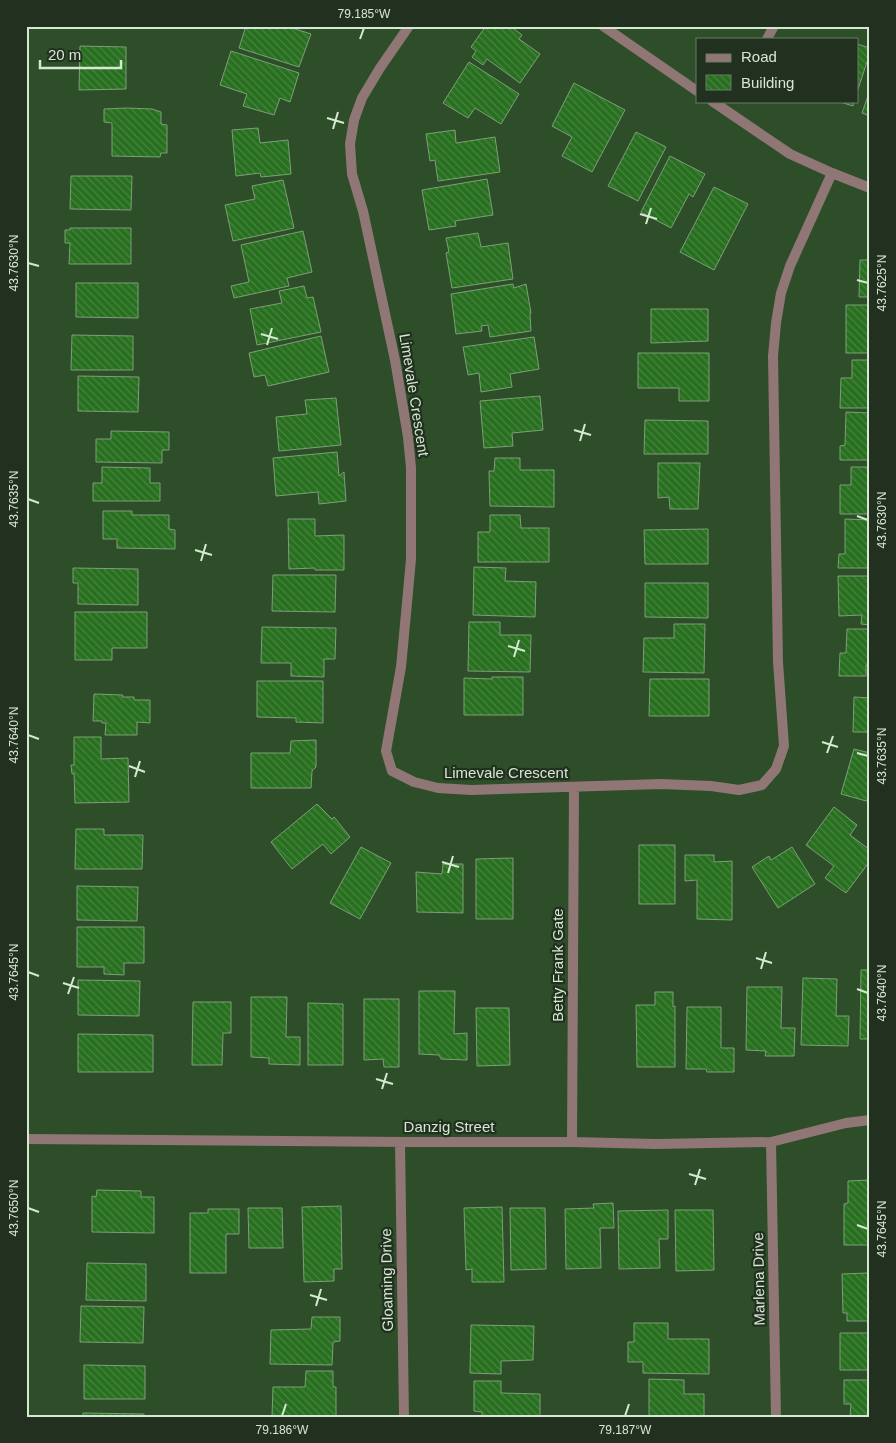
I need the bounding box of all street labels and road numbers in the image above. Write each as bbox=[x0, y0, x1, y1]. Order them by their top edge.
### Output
street label: Limevale Crescent bbox=[396, 332, 433, 458]
street label: Limevale Crescent bbox=[444, 764, 569, 781]
street label: Betty Frank Gate bbox=[549, 908, 566, 1022]
street label: Danzig Street bbox=[404, 1118, 495, 1135]
street label: Gloaming Drive bbox=[377, 1228, 396, 1332]
street label: Marlena Drive bbox=[749, 1232, 768, 1326]

